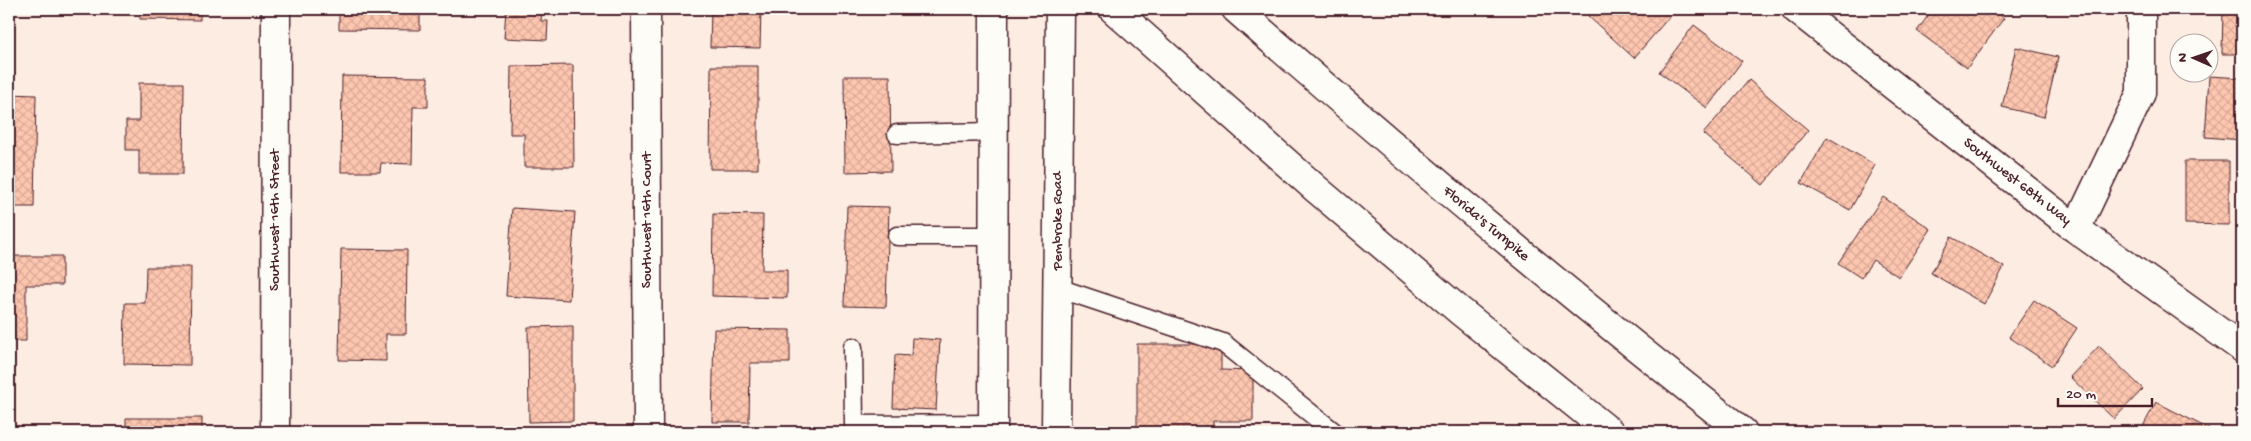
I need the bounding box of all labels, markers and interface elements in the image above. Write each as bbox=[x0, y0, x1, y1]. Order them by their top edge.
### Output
north arrow bbox=[2168, 32, 2218, 82]
text: N bbox=[2175, 53, 2192, 62]
street label: Southwest 68th Way bbox=[1959, 134, 2075, 230]
street label: Southwest 16th Street bbox=[266, 147, 284, 291]
street label: Southwest 16th Court bbox=[638, 150, 656, 288]
street label: Pembroke Road bbox=[1049, 171, 1067, 271]
street label: Florida's Turnpike bbox=[1438, 182, 1533, 266]
scale bar bbox=[2058, 376, 2152, 408]
text: 20 m bbox=[2066, 386, 2096, 404]

